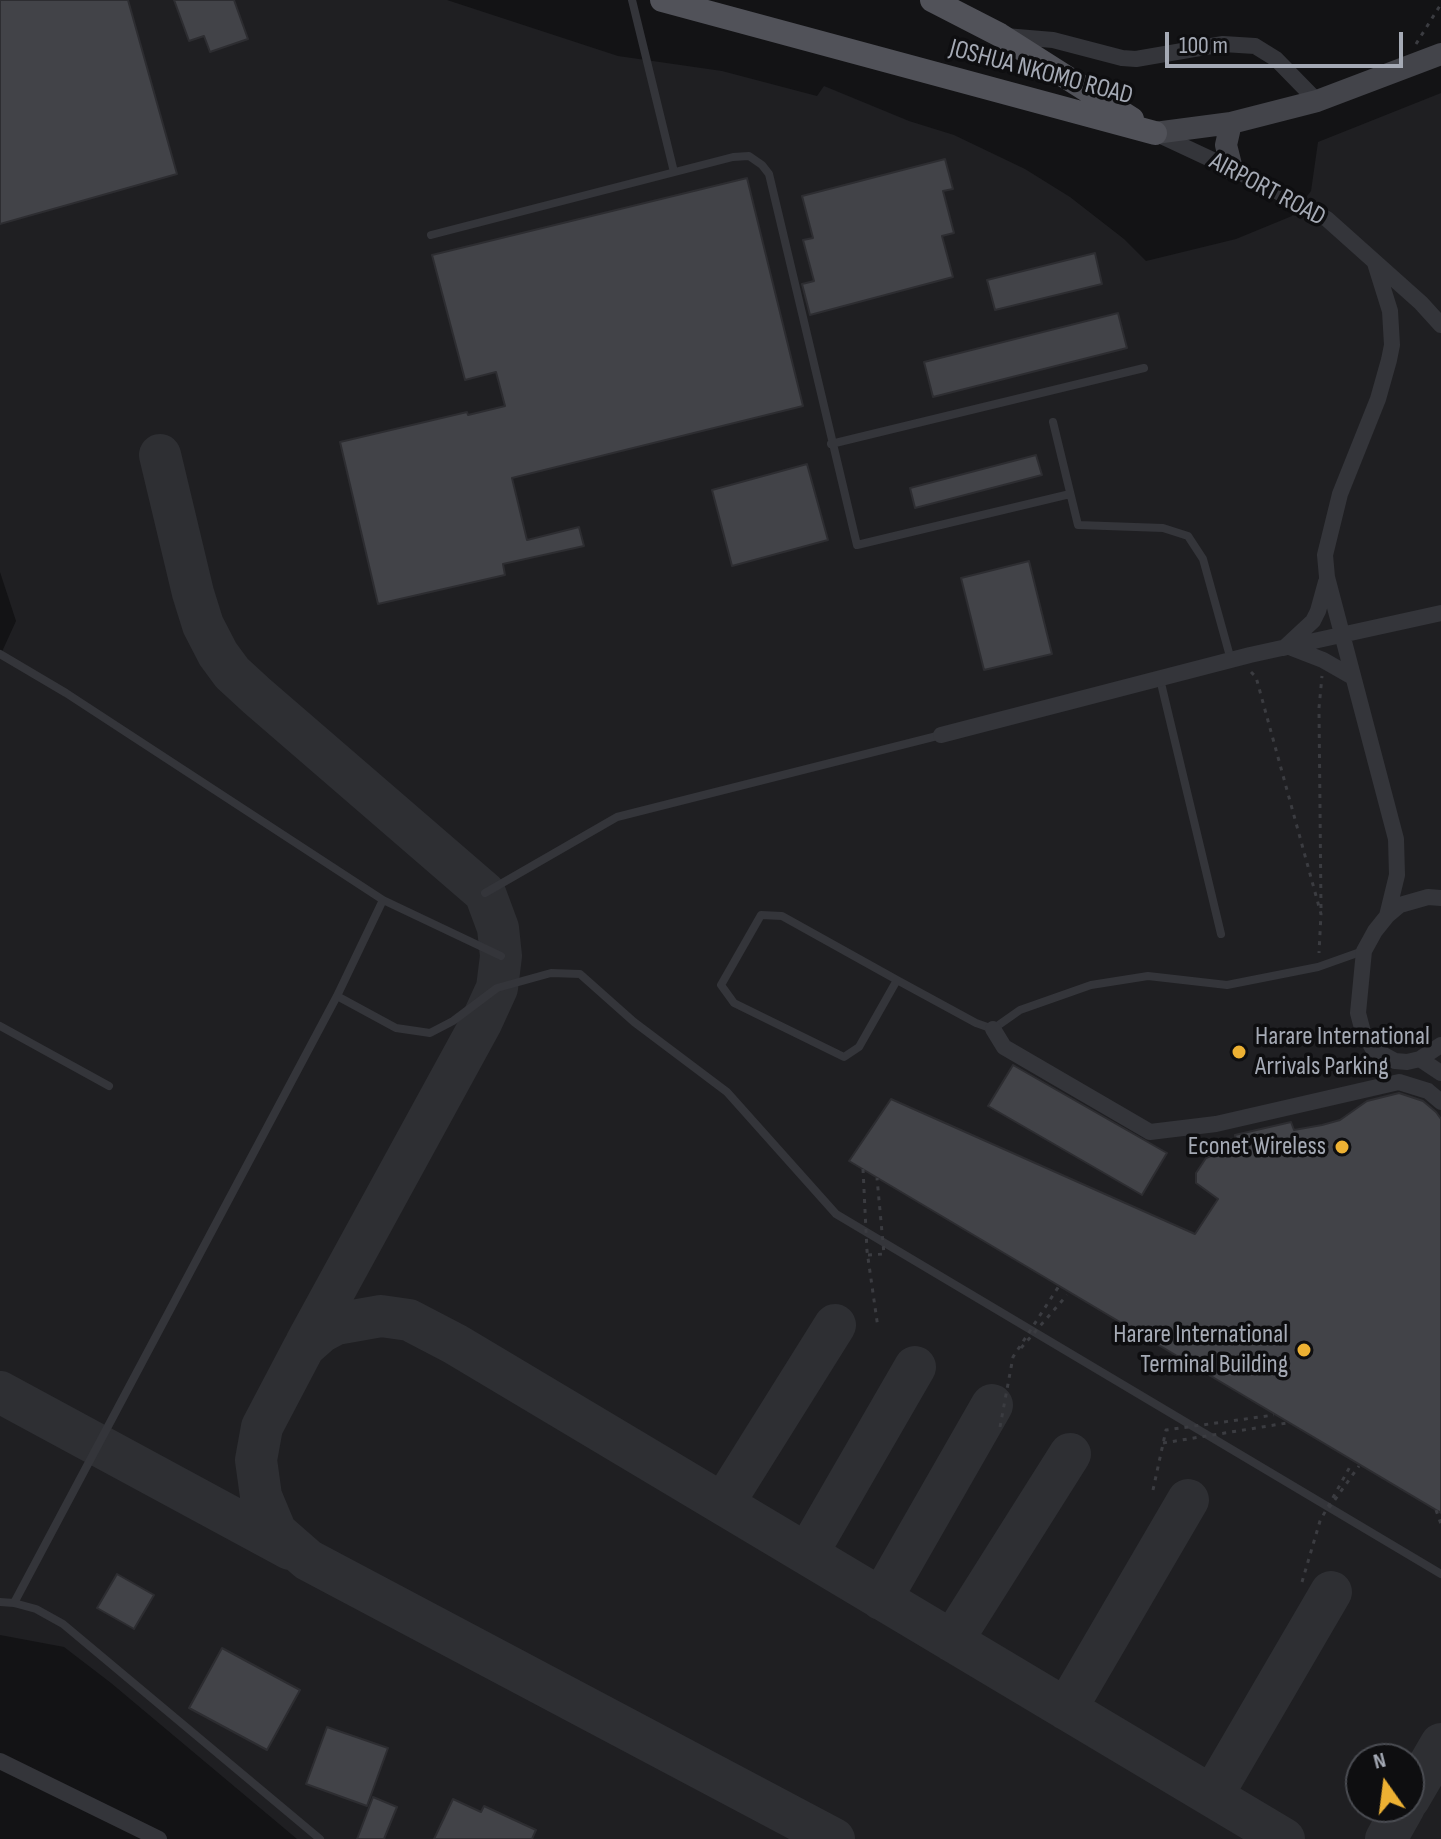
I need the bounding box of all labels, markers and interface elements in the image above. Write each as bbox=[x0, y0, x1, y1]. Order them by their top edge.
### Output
scale bar bbox=[1169, 16, 1407, 66]
text: 100 m bbox=[1179, 31, 1228, 60]
street label: JOSHUA NKOMO ROAD bbox=[946, 34, 1136, 112]
street label: AIRPORT ROAD bbox=[1204, 146, 1330, 234]
place label: Harare International Arrivals Parking bbox=[1255, 1021, 1430, 1082]
marker: Harare International Arrivals Parking bbox=[1230, 1043, 1248, 1061]
place label: Econet Wireless bbox=[1188, 1131, 1326, 1163]
marker: Econet Wireless bbox=[1333, 1138, 1351, 1156]
place label: Harare International Terminal Building bbox=[1113, 1319, 1288, 1380]
marker: Harare International Terminal Building bbox=[1295, 1341, 1313, 1359]
north arrow bbox=[1345, 1743, 1425, 1823]
text: N bbox=[1371, 1747, 1389, 1776]

